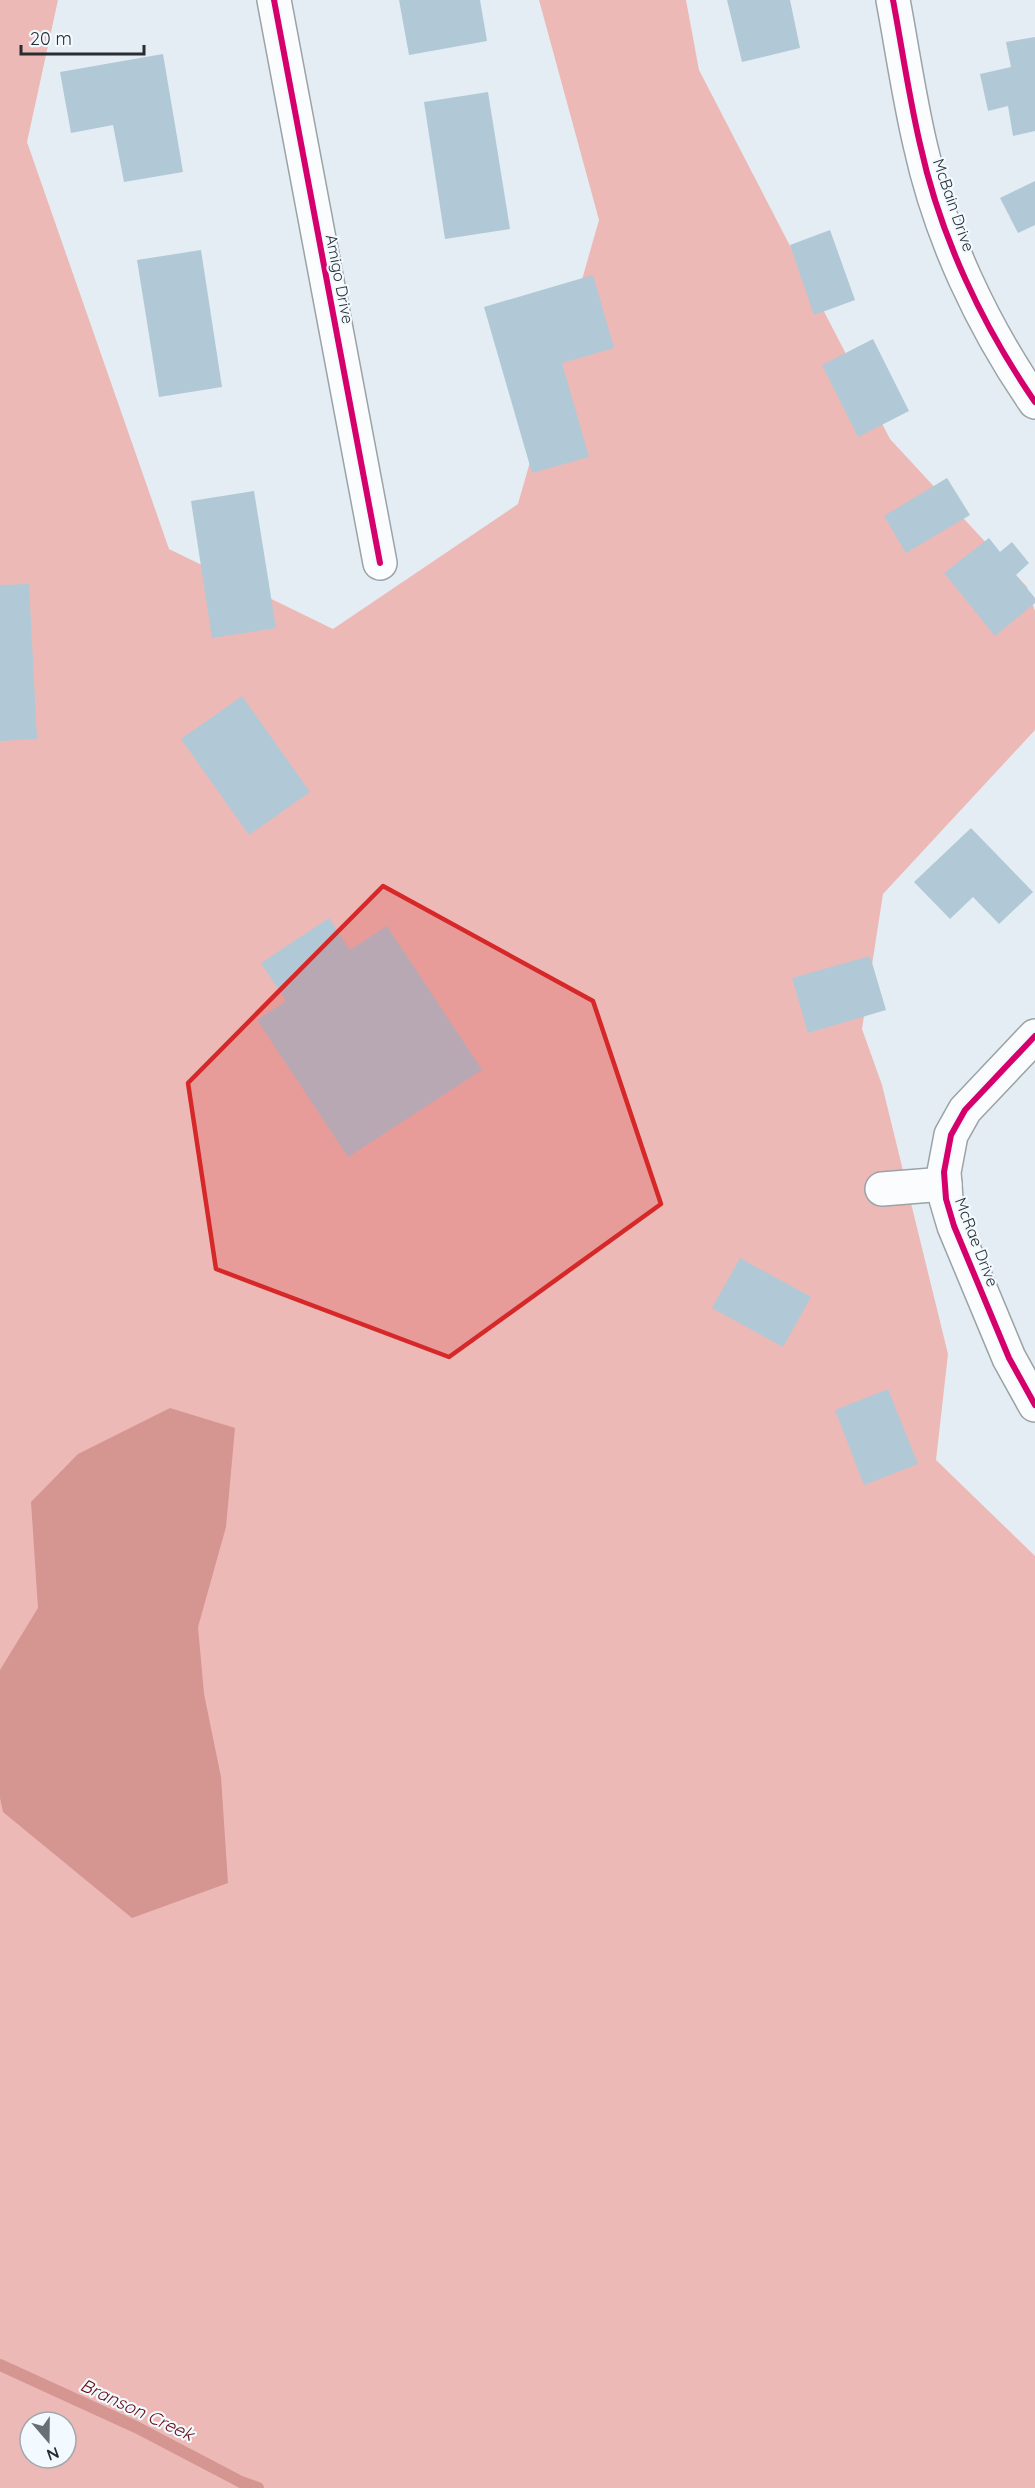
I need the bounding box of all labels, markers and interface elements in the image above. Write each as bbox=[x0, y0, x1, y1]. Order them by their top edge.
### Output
scale bar bbox=[21, 18, 144, 56]
text: 20 m bbox=[30, 27, 72, 50]
street label: McBain Drive bbox=[929, 156, 979, 254]
street label: Amigo Drive bbox=[322, 233, 358, 325]
street label: McRae Drive bbox=[951, 1195, 1003, 1289]
water label: Branson Creek bbox=[77, 2373, 199, 2446]
north arrow bbox=[18, 2410, 78, 2470]
text: N bbox=[44, 2443, 62, 2466]

